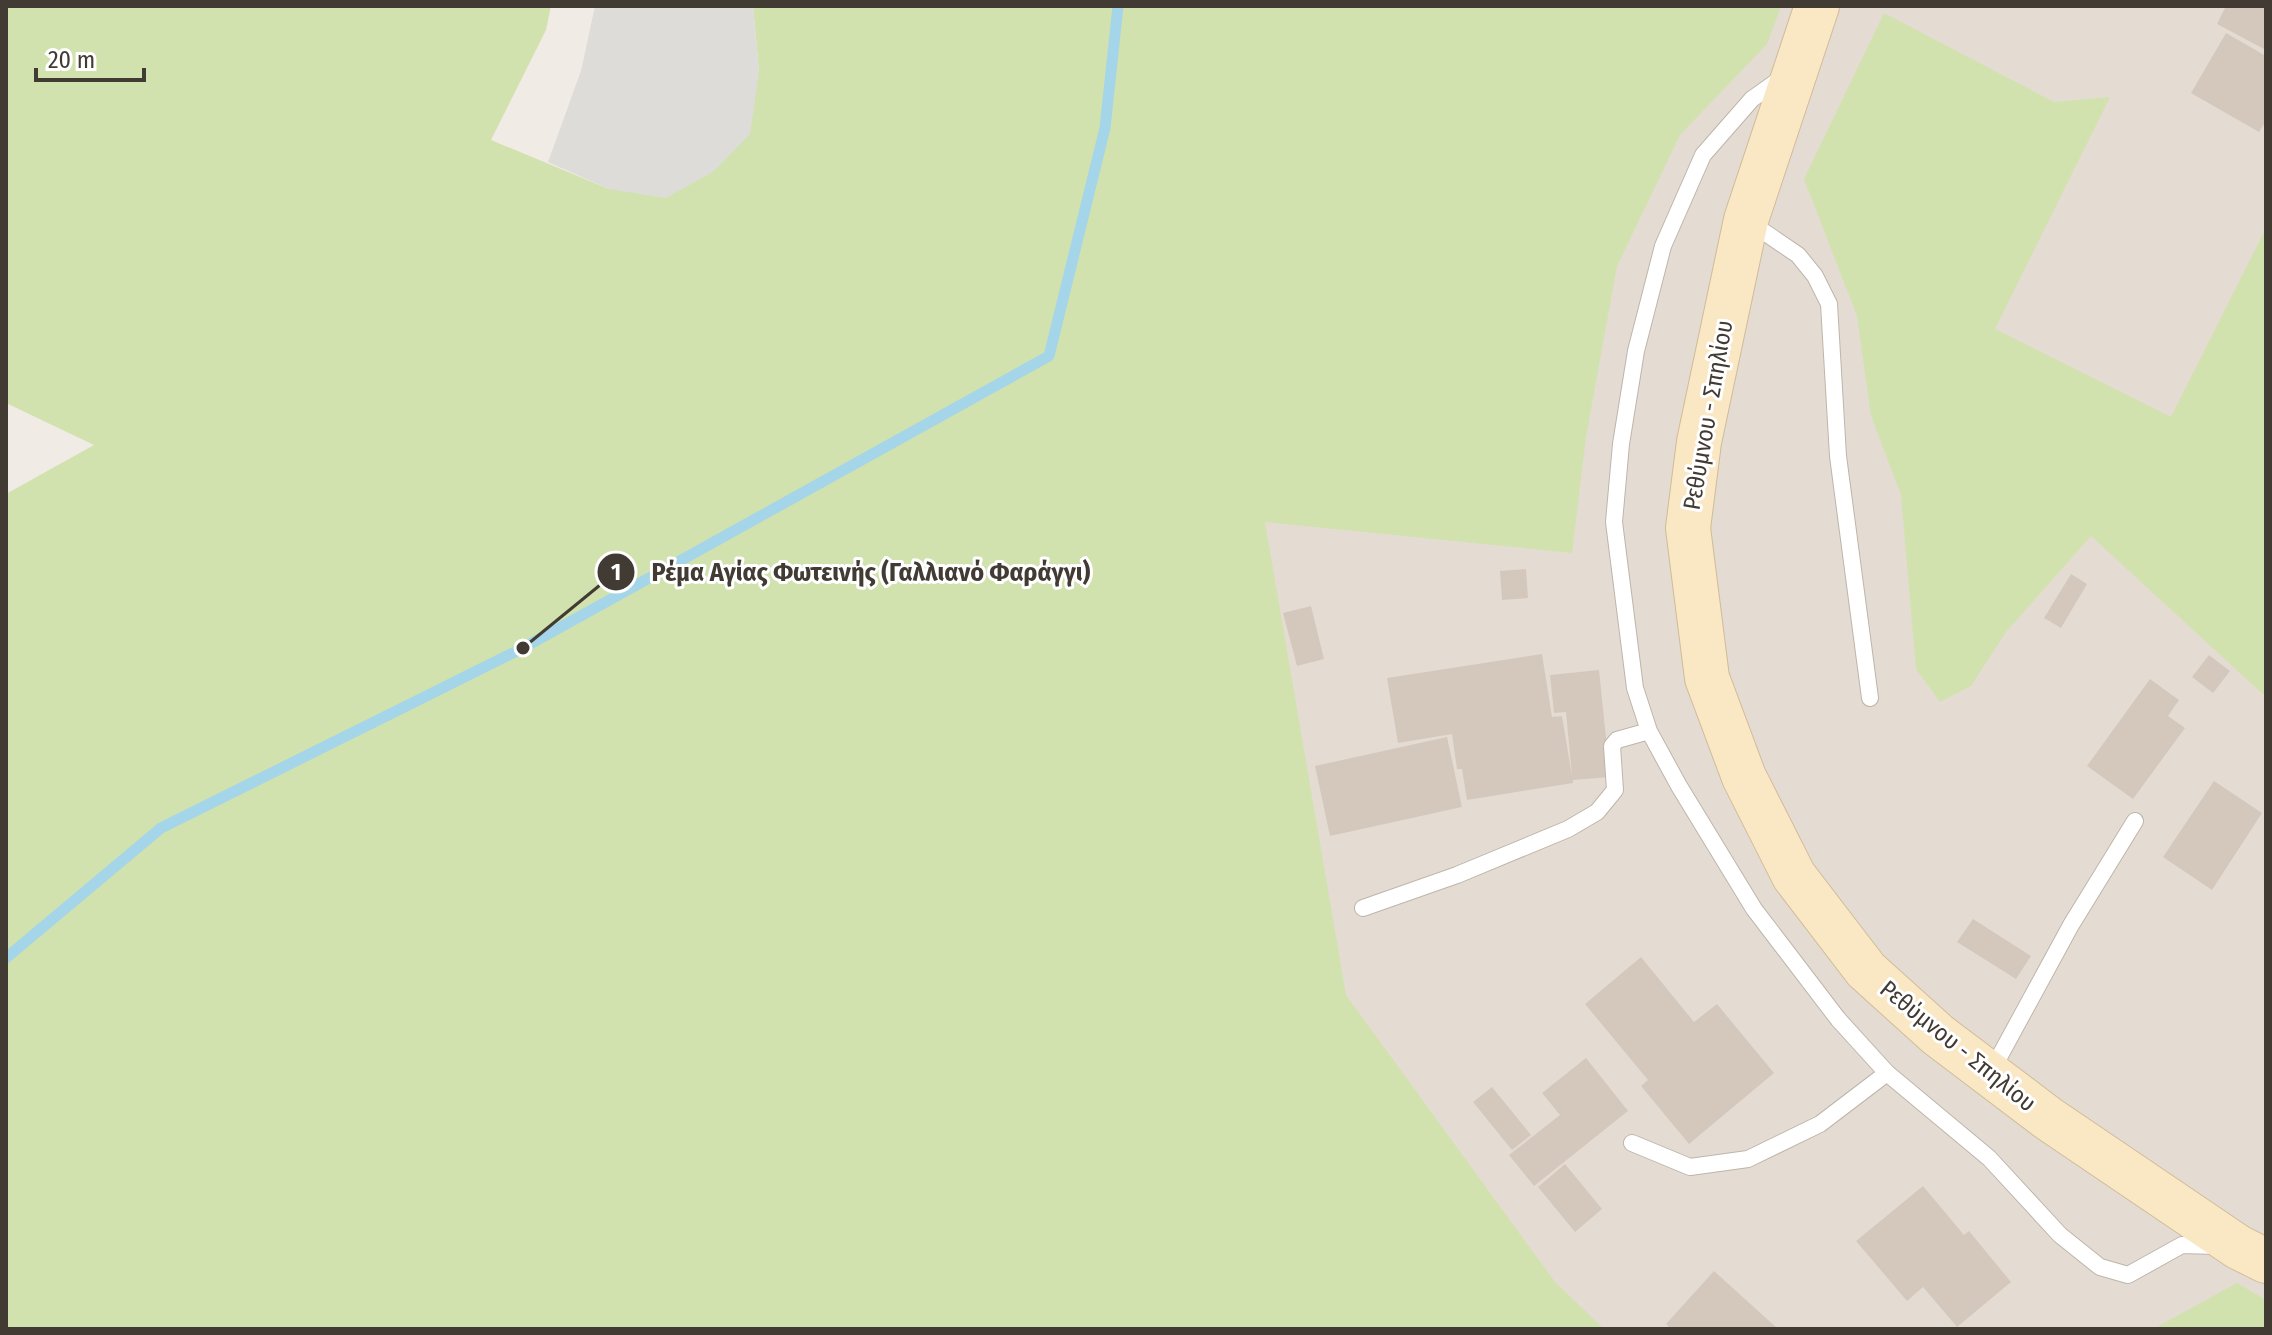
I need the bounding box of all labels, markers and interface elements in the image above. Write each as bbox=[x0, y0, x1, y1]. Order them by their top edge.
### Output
scale bar bbox=[36, 32, 144, 82]
text: 20 m bbox=[48, 46, 95, 74]
street label: Ρεθύμνου - Σπηλίου bbox=[1678, 318, 1738, 512]
callout: Ρέμα Αγίας Φωτεινής (Γαλλιανό Φαράγγι) bbox=[596, 547, 1106, 597]
text: Ρέμα Αγίας Φωτεινής (Γαλλιανό Φαράγγι) bbox=[652, 557, 1091, 588]
text: 1 bbox=[611, 558, 621, 586]
street label: Ρεθύμνου - Σπηλίου bbox=[1875, 975, 2041, 1117]

